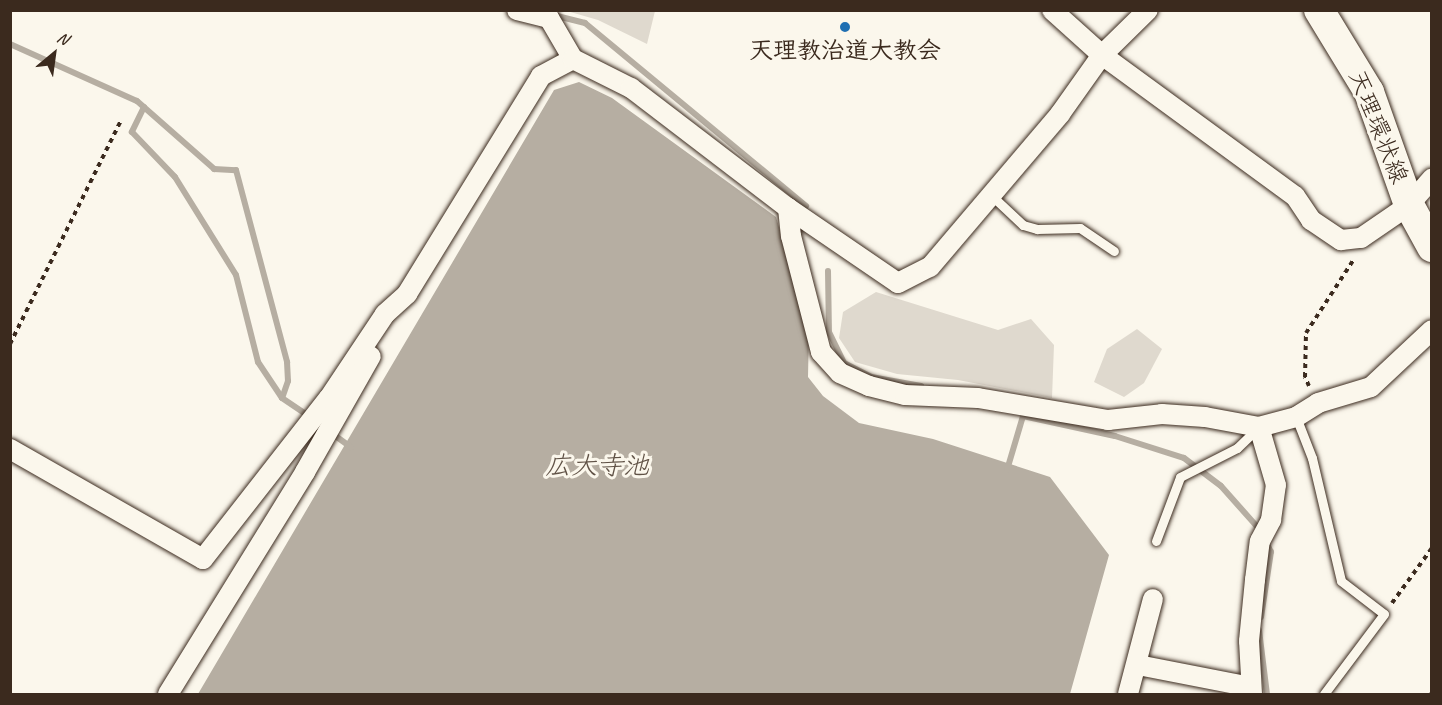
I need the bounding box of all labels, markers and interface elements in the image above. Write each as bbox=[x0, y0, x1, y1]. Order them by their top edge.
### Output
marker: 天理教治道大教会 bbox=[838, 20, 852, 34]
north arrow bbox=[24, 24, 84, 84]
text: N bbox=[54, 27, 72, 49]
place label: 天理教治道大教会 bbox=[749, 37, 941, 65]
street label: 天理環状線 bbox=[1342, 66, 1414, 188]
water label: 広大寺池 bbox=[545, 450, 649, 482]

